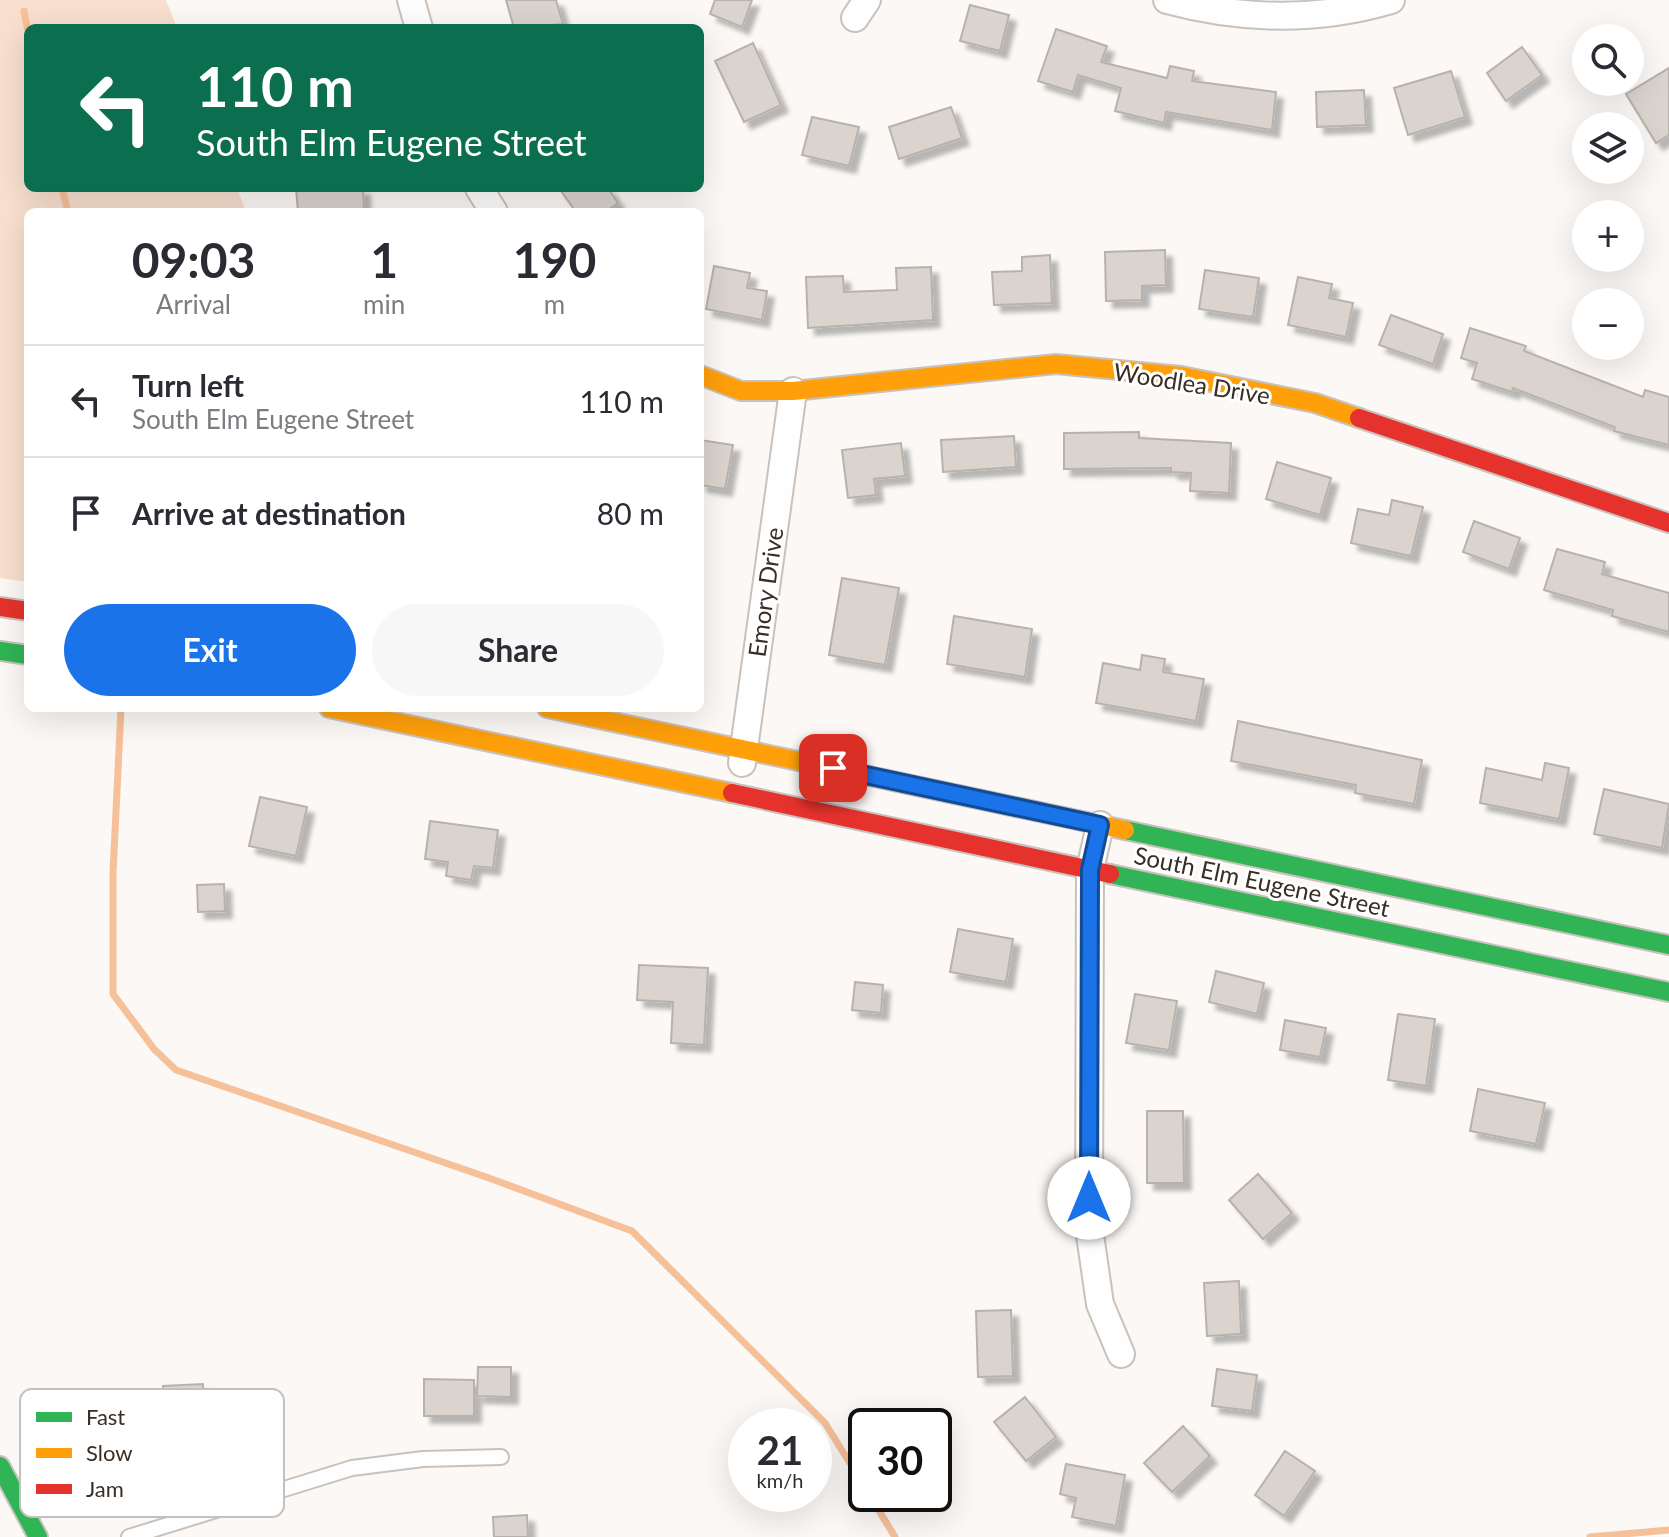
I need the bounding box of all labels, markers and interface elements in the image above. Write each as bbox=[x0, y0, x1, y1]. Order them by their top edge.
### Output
map controls bbox=[1572, 24, 1644, 360]
button: search bbox=[1572, 24, 1644, 96]
text: 110 m bbox=[196, 52, 354, 119]
icon: left bbox=[64, 56, 168, 160]
button: layers bbox=[1572, 112, 1644, 184]
text: South Elm Eugene Street bbox=[196, 120, 587, 164]
button: + bbox=[1572, 200, 1644, 272]
text: 09:03 bbox=[132, 231, 255, 288]
text: 1 bbox=[370, 231, 398, 288]
text: 190 bbox=[513, 231, 596, 288]
text: Arrival bbox=[156, 288, 231, 320]
text: min bbox=[363, 288, 405, 320]
text: m bbox=[544, 288, 565, 320]
button: − bbox=[1572, 288, 1644, 360]
street label: Woodlea Drive bbox=[1112, 356, 1272, 410]
text: Turn left bbox=[132, 367, 244, 403]
icon: left bbox=[64, 379, 108, 423]
text: 110 m bbox=[579, 383, 664, 419]
text: South Elm Eugene Street bbox=[132, 403, 414, 435]
icon: arrive bbox=[64, 491, 108, 535]
text: Arrive at destination bbox=[132, 495, 406, 531]
text: 80 m bbox=[597, 495, 664, 531]
street label: Emory Drive bbox=[742, 525, 788, 659]
button: Exit bbox=[64, 604, 356, 696]
button: Share bbox=[372, 604, 664, 696]
pin bbox=[799, 734, 867, 802]
icon: arrive bbox=[811, 746, 855, 790]
street label: South Elm Eugene Street bbox=[1132, 840, 1393, 922]
position arrow bbox=[1047, 1156, 1131, 1240]
legend bbox=[20, 1389, 284, 1517]
text: Fast bbox=[86, 1403, 125, 1430]
speed limit sign: 30 bbox=[848, 1408, 952, 1512]
text: 21 bbox=[757, 1426, 803, 1474]
text: Slow bbox=[86, 1439, 133, 1466]
text: km/h bbox=[757, 1468, 803, 1492]
text: Jam bbox=[86, 1475, 124, 1502]

